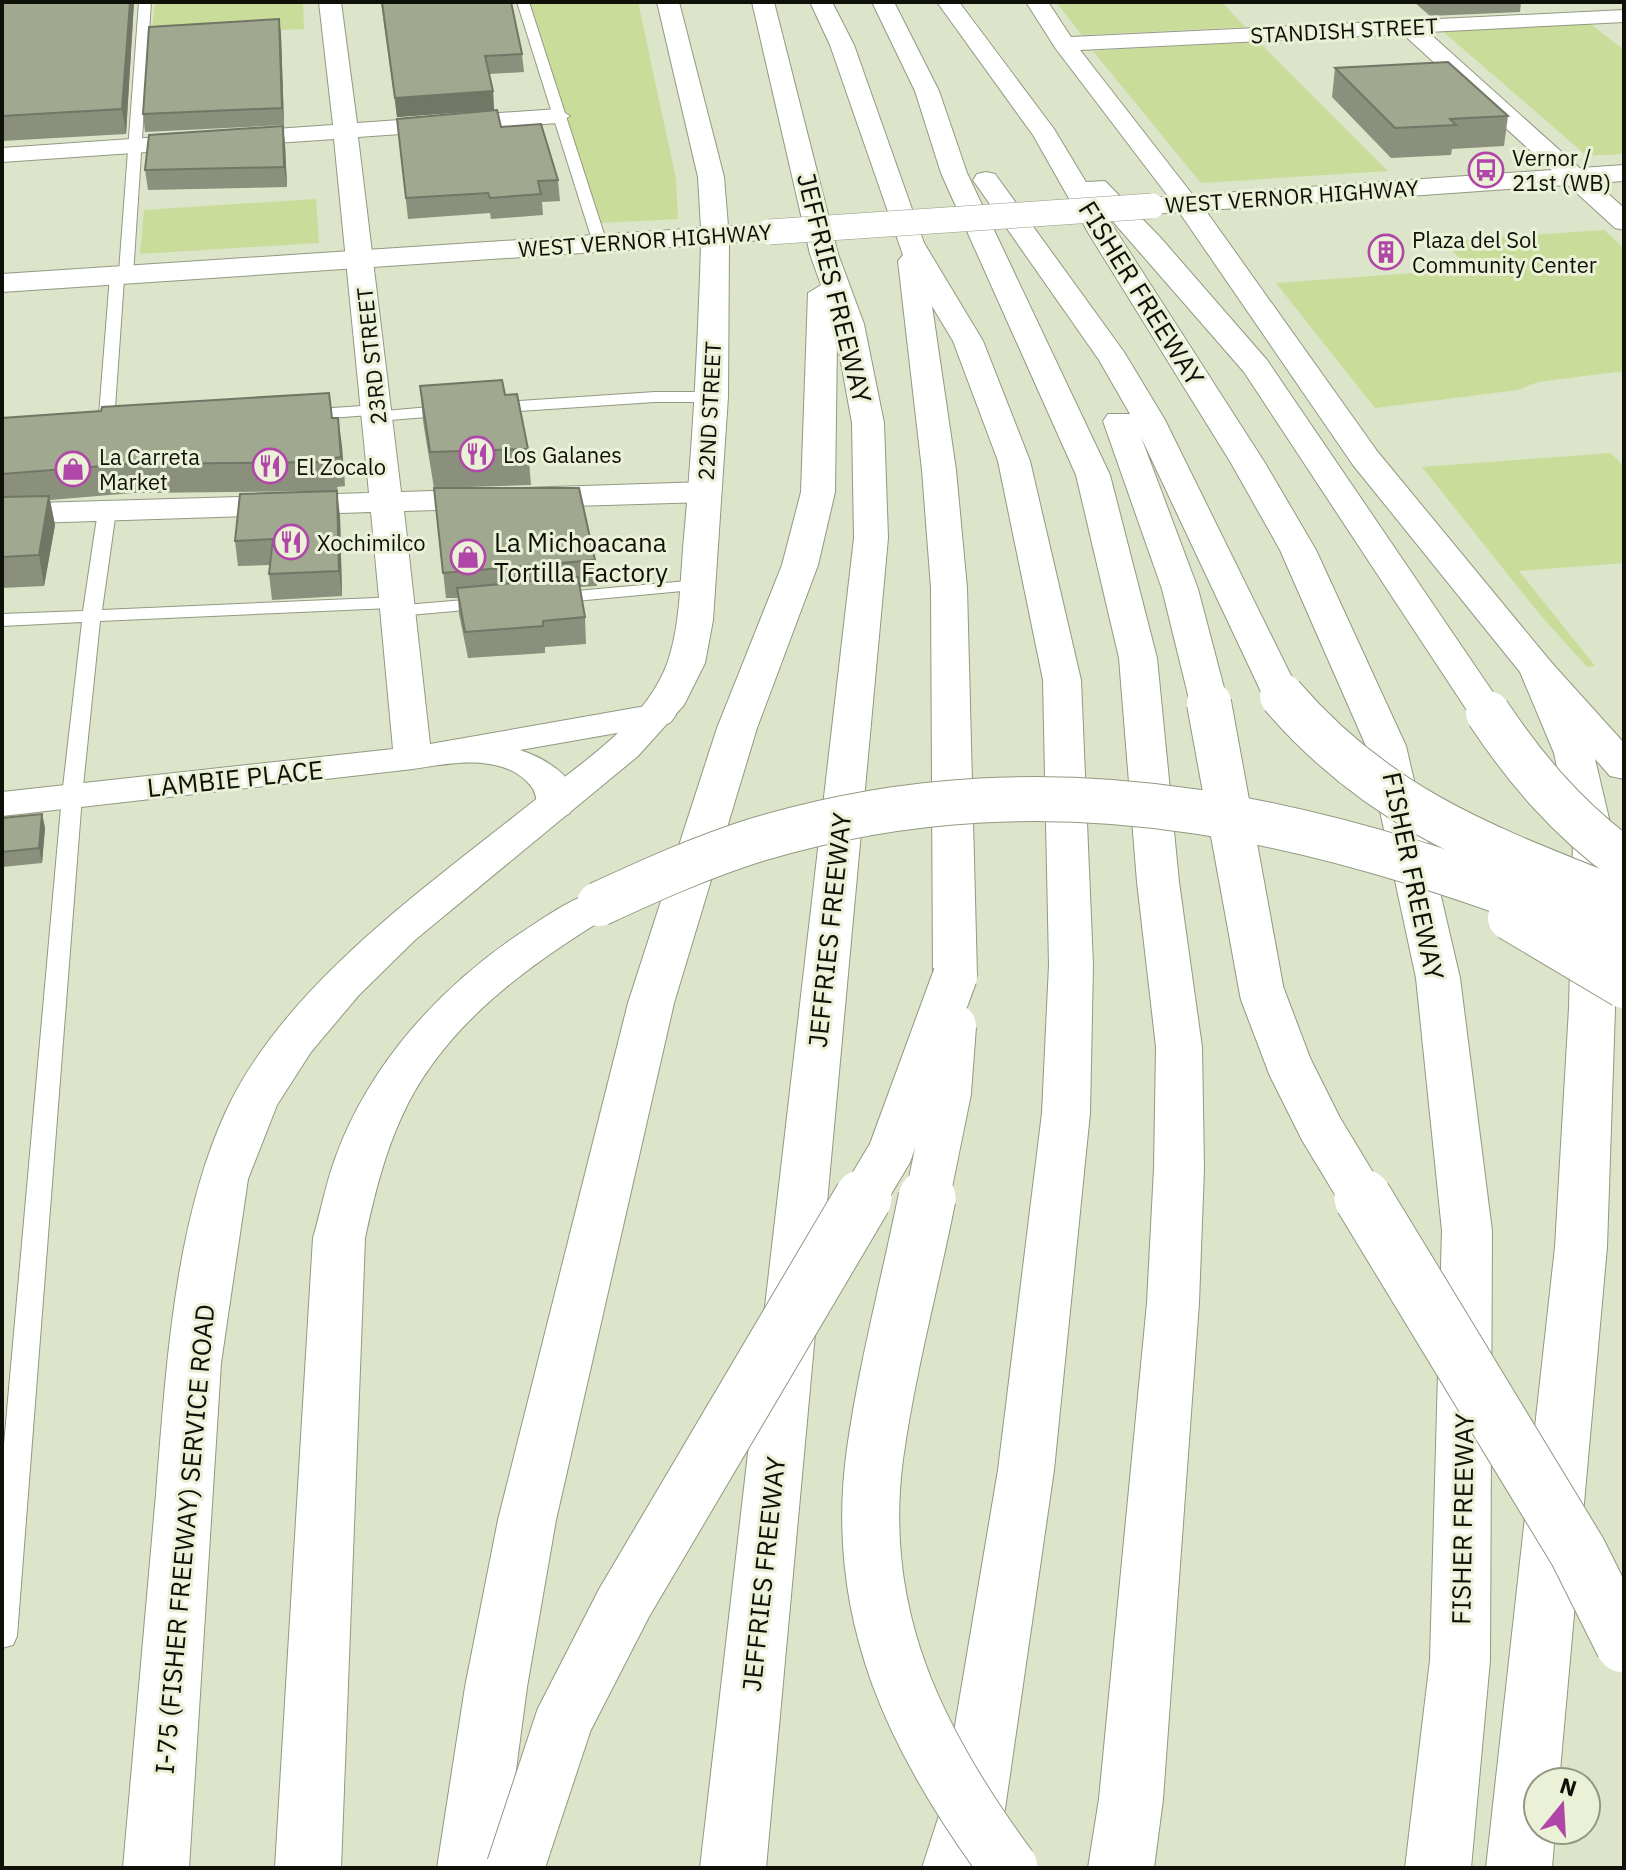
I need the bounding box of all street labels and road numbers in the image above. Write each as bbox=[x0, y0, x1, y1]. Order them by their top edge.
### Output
street label: STANDISH STREET bbox=[1249, 11, 1439, 49]
street label: JEFFRIES FREEWAY bbox=[790, 169, 880, 407]
street label: WEST VERNOR HIGHWAY bbox=[1164, 173, 1420, 219]
street label: FISHER FREEWAY bbox=[1072, 194, 1213, 392]
street label: WEST VERNOR HIGHWAY bbox=[517, 217, 773, 263]
street label: 23RD STREET bbox=[349, 286, 393, 426]
street label: 22ND STREET bbox=[691, 340, 727, 481]
street label: LAMBIE PLACE bbox=[145, 752, 325, 804]
street label: FISHER FREEWAY bbox=[1375, 769, 1453, 984]
street label: JEFFRIES FREEWAY bbox=[800, 810, 858, 1049]
street label: I-75 (FISHER FREEWAY) SERVICE ROAD bbox=[147, 1303, 221, 1775]
street label: FISHER FREEWAY bbox=[1443, 1412, 1481, 1625]
street label: JEFFRIES FREEWAY bbox=[734, 1454, 792, 1693]

